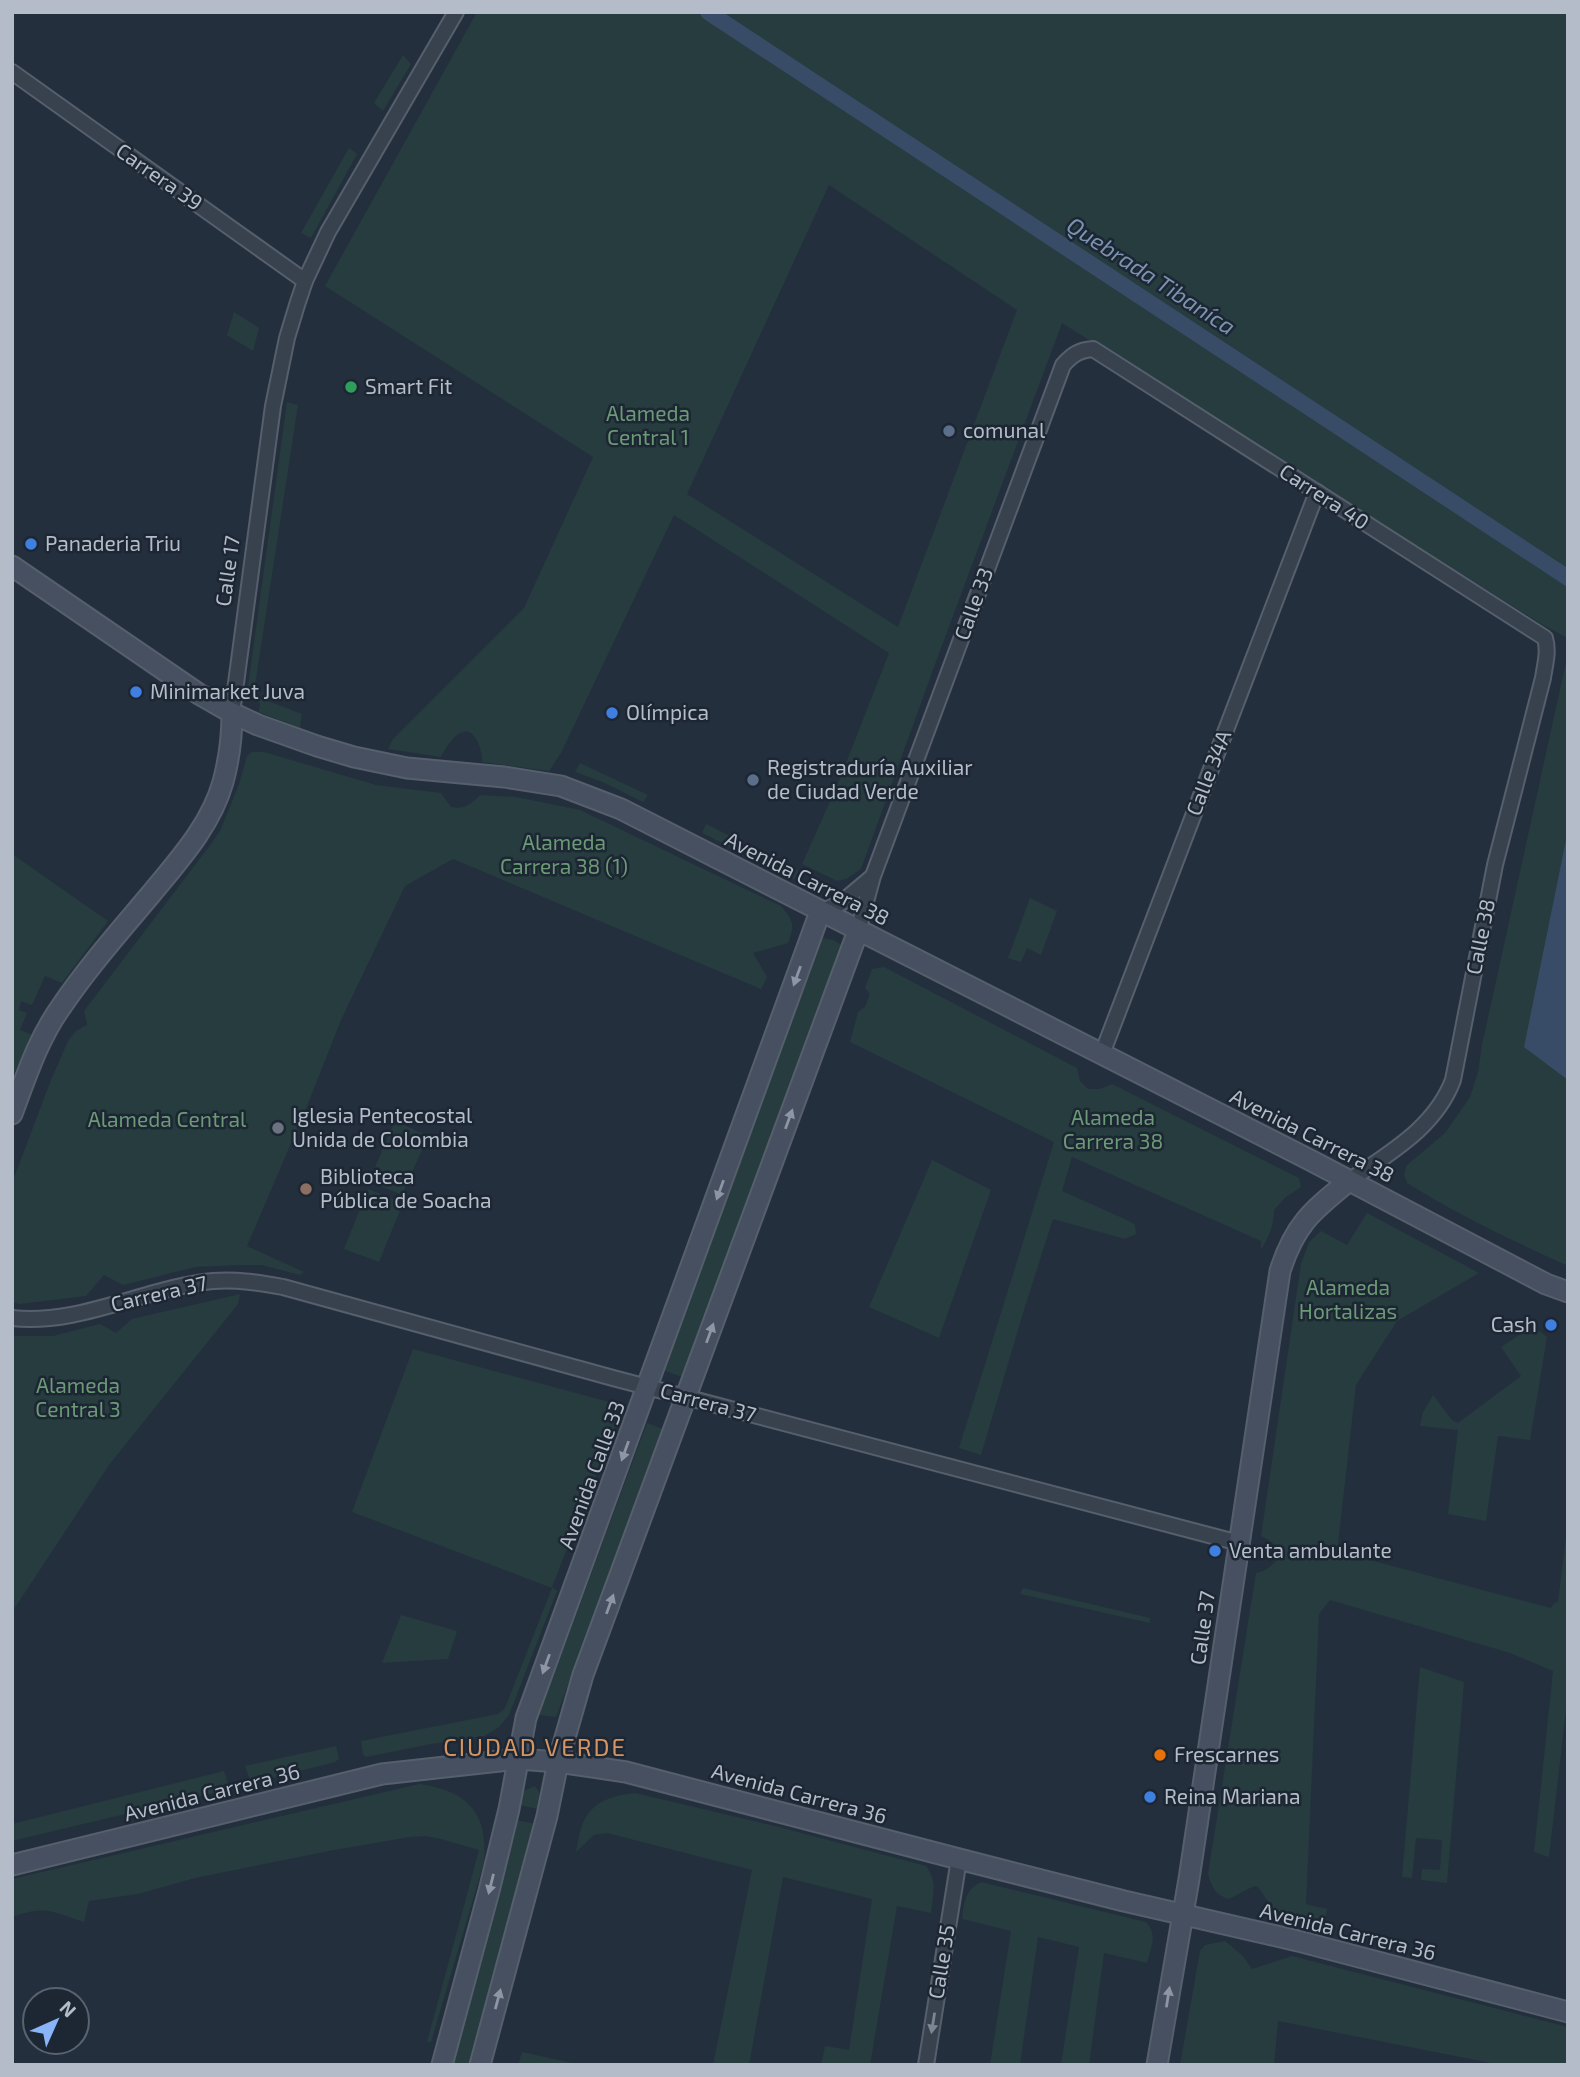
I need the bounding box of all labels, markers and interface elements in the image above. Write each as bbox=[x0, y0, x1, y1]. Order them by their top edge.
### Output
street label: Carrera 39 bbox=[112, 137, 208, 215]
water label: Quebrada Tibaníca bbox=[1062, 210, 1241, 340]
place label: Smart Fit bbox=[365, 373, 452, 398]
marker: Smart Fit bbox=[343, 379, 359, 395]
park label: Alameda Central 1 bbox=[606, 400, 690, 449]
place label: comunal bbox=[963, 417, 1046, 442]
marker: comunal bbox=[941, 423, 957, 439]
street label: Carrera 40 bbox=[1275, 458, 1374, 534]
place label: Panaderia Triu bbox=[45, 530, 181, 555]
street label: Calle 17 bbox=[209, 534, 244, 608]
marker: Panaderia Triu bbox=[23, 536, 39, 552]
street label: Calle 33 bbox=[948, 564, 997, 643]
place label: Minimarket Juva bbox=[150, 678, 305, 703]
marker: Minimarket Juva bbox=[128, 684, 144, 700]
place label: Olímpica bbox=[626, 699, 709, 724]
marker: Olímpica bbox=[604, 705, 620, 721]
street label: Calle 34A bbox=[1180, 726, 1235, 819]
place label: Registraduría Auxiliar de Ciudad Verde bbox=[767, 754, 973, 803]
marker: Registraduría Auxiliar de Ciudad Verde bbox=[745, 772, 761, 788]
street label: Avenida Carrera 38 bbox=[721, 825, 894, 930]
park label: Alameda Carrera 38 (1) bbox=[500, 829, 628, 878]
street label: Calle 38 bbox=[1460, 897, 1499, 977]
one-way arrow bbox=[791, 966, 802, 987]
street label: Avenida Carrera 38 bbox=[1226, 1082, 1399, 1187]
place label: Iglesia Pentecostal Unida de Colombia bbox=[292, 1102, 473, 1151]
park label: Alameda Carrera 38 bbox=[1063, 1104, 1163, 1153]
park label: Alameda Central bbox=[88, 1106, 247, 1131]
one-way arrow bbox=[784, 1109, 795, 1130]
marker: Iglesia Pentecostal Unida de Colombia bbox=[270, 1120, 286, 1136]
place label: Biblioteca Pública de Soacha bbox=[320, 1163, 492, 1212]
one-way arrow bbox=[714, 1180, 725, 1201]
marker: Biblioteca Pública de Soacha bbox=[298, 1181, 314, 1197]
street label: Carrera 37 bbox=[108, 1269, 210, 1316]
park label: Alameda Hortalizas bbox=[1299, 1274, 1397, 1323]
place label: Cash bbox=[1491, 1311, 1537, 1336]
marker: Cash bbox=[1543, 1317, 1559, 1333]
one-way arrow bbox=[705, 1322, 716, 1343]
park label: Alameda Central 3 bbox=[35, 1372, 121, 1421]
street label: Carrera 37 bbox=[658, 1377, 759, 1426]
street label: Avenida Calle 33 bbox=[552, 1397, 629, 1552]
one-way arrow bbox=[619, 1440, 630, 1461]
place label: Venta ambulante bbox=[1229, 1537, 1392, 1562]
marker: Venta ambulante bbox=[1207, 1543, 1223, 1559]
street label: Calle 37 bbox=[1184, 1589, 1219, 1666]
one-way arrow bbox=[605, 1593, 616, 1614]
one-way arrow bbox=[540, 1654, 551, 1675]
district label: CIUDAD VERDE bbox=[443, 1732, 627, 1761]
place label: Frescarnes bbox=[1174, 1741, 1279, 1766]
marker: Frescarnes bbox=[1152, 1747, 1168, 1763]
street label: Avenida Carrera 36 bbox=[709, 1757, 890, 1828]
street label: Avenida Carrera 36 bbox=[121, 1758, 302, 1825]
place label: Reina Mariana bbox=[1164, 1783, 1301, 1808]
marker: Reina Mariana bbox=[1142, 1789, 1158, 1805]
one-way arrow bbox=[485, 1874, 496, 1896]
street label: Avenida Carrera 36 bbox=[1258, 1897, 1439, 1964]
street label: Calle 35 bbox=[922, 1923, 959, 2001]
north arrow bbox=[21, 1986, 91, 2056]
one-way arrow bbox=[1163, 1986, 1174, 2008]
one-way arrow bbox=[493, 1988, 504, 2010]
text: N bbox=[55, 1996, 81, 2022]
one-way arrow bbox=[927, 2013, 938, 2035]

